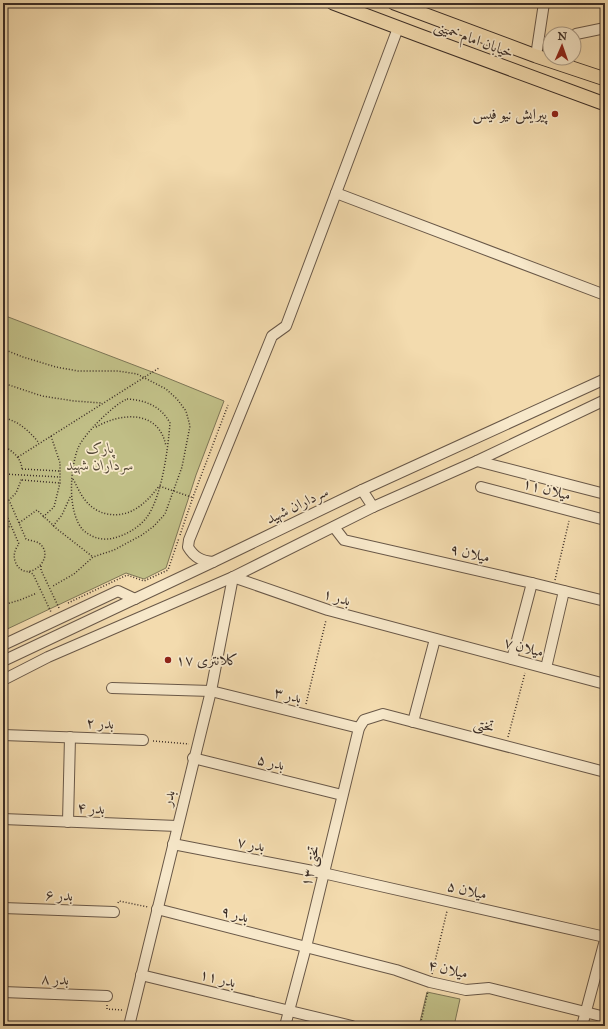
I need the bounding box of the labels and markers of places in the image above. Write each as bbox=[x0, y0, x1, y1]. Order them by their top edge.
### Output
place label: پیرایش نیو فیس bbox=[472, 105, 548, 125]
marker: پیرایش نیو فیس bbox=[550, 109, 560, 119]
place label: کلانتری ۱۷ bbox=[176, 651, 238, 669]
marker: کلانتری ۱۷ bbox=[163, 655, 173, 665]

